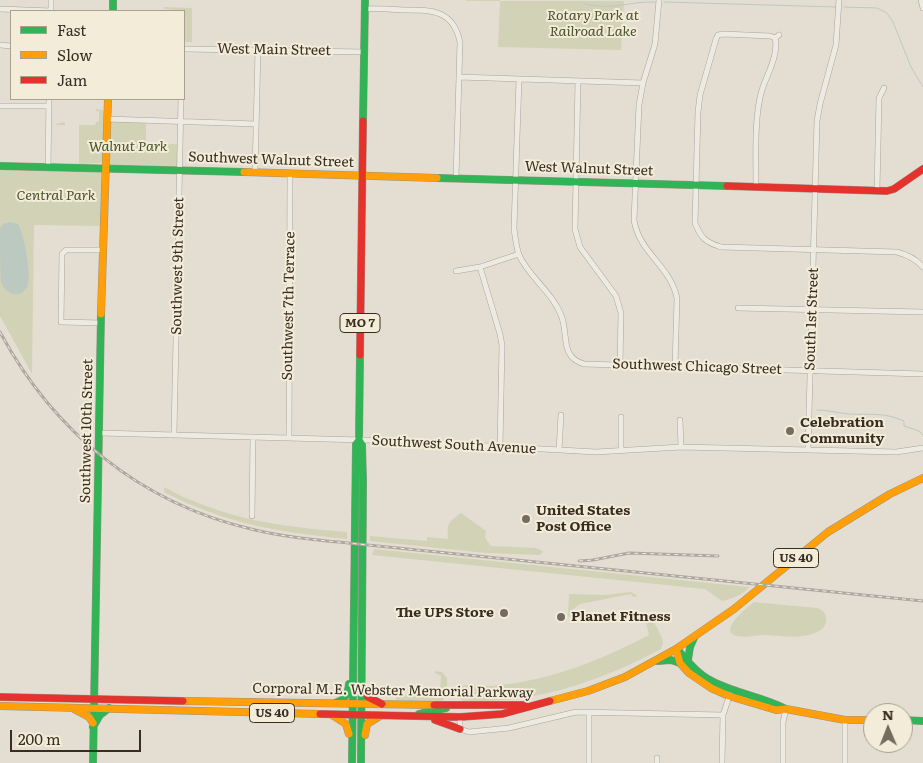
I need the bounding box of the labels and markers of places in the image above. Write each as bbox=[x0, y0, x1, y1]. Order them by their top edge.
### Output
place label: Celebration Community bbox=[800, 415, 884, 448]
marker: Celebration Community bbox=[784, 425, 796, 437]
place label: United States Post Office bbox=[536, 503, 630, 536]
marker: United States Post Office bbox=[520, 513, 532, 525]
place label: The UPS Store bbox=[395, 605, 494, 621]
marker: The UPS Store bbox=[498, 607, 510, 619]
place label: Planet Fitness bbox=[571, 609, 671, 625]
marker: Planet Fitness bbox=[555, 611, 567, 623]

